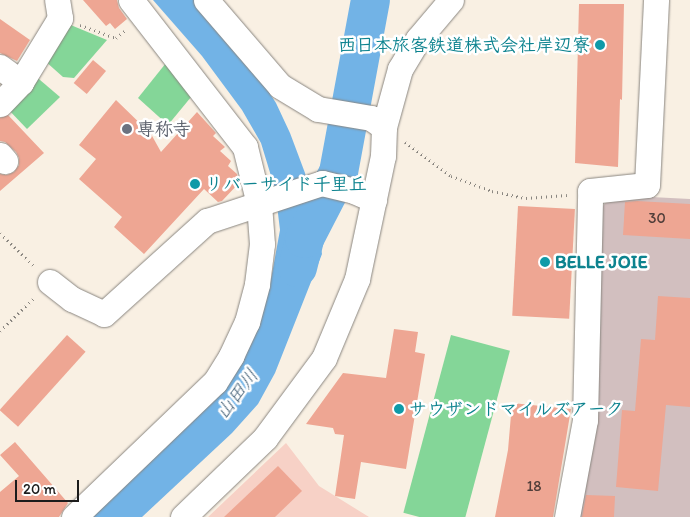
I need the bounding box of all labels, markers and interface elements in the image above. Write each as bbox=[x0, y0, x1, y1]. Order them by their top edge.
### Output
place label: 西日本旅客鉄道株式会社岸辺寮 bbox=[338, 34, 590, 56]
marker: 西日本旅客鉄道株式会社岸辺寮 bbox=[594, 39, 606, 51]
place label: 専称寺 bbox=[137, 118, 191, 140]
marker: 専称寺 bbox=[121, 123, 133, 135]
place label: リバーサイド千里丘 bbox=[205, 173, 367, 195]
marker: リバーサイド千里丘 bbox=[189, 178, 201, 190]
house number: 30 bbox=[648, 210, 666, 228]
place label: BELLE JOIE bbox=[555, 251, 645, 273]
marker: BELLE JOIE bbox=[539, 256, 551, 268]
water label: 山田川 bbox=[211, 364, 263, 424]
place label: サウザンドマイルズアーク bbox=[409, 398, 624, 420]
marker: サウザンドマイルズアーク bbox=[393, 403, 405, 415]
scale bar bbox=[18, 470, 81, 502]
house number: 18 bbox=[526, 478, 542, 496]
text: 20 m bbox=[23, 480, 56, 498]

